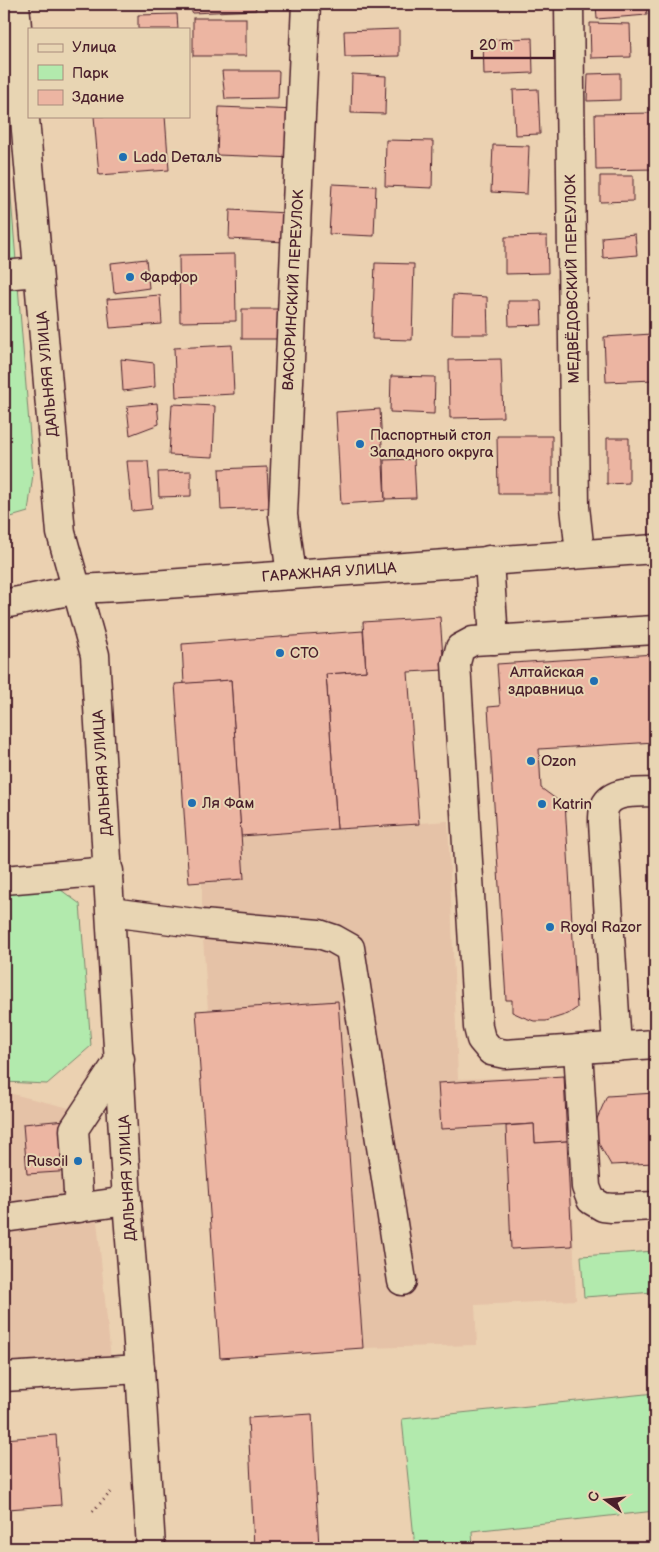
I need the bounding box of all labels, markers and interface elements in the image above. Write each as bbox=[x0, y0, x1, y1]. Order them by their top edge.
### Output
legend bbox=[28, 28, 190, 118]
scale bar bbox=[472, 28, 554, 60]
text: 20 m bbox=[479, 36, 513, 55]
text: Улица bbox=[72, 38, 117, 57]
text: Парк bbox=[72, 64, 109, 83]
text: Здание bbox=[72, 88, 124, 107]
place label: Lada Dеталь bbox=[133, 148, 222, 167]
marker: Lada Dеталь bbox=[117, 151, 129, 163]
street label: МЕДВЁДОВСКИЙ ПЕРЕУЛОК bbox=[561, 174, 584, 384]
street label: ВАСЮРИНСКИЙ ПЕРЕУЛОК bbox=[279, 189, 308, 391]
place label: Фарфор bbox=[140, 268, 198, 287]
marker: Фарфор bbox=[124, 271, 136, 283]
street label: ДАЛЬНЯЯ УЛИЦА bbox=[32, 309, 62, 438]
place label: Паспортный стол Западного округа bbox=[370, 426, 494, 462]
marker: Паспортный стол Западного округа bbox=[354, 438, 366, 450]
street label: ГАРАЖНАЯ УЛИЦА bbox=[261, 558, 398, 587]
place label: СТО bbox=[290, 644, 319, 663]
marker: СТО bbox=[274, 647, 286, 659]
place label: Алтайская здравница bbox=[508, 663, 584, 699]
marker: Алтайская здравница bbox=[588, 675, 600, 687]
street label: ДАЛЬНЯЯ УЛИЦА bbox=[89, 708, 116, 837]
place label: Ozon bbox=[541, 752, 576, 771]
marker: Ozon bbox=[525, 755, 537, 767]
place label: Ля Фам bbox=[201, 794, 254, 813]
place label: Katrin bbox=[552, 795, 592, 814]
marker: Ля Фам bbox=[186, 797, 198, 809]
marker: Katrin bbox=[536, 798, 548, 810]
place label: Royal Razor bbox=[560, 918, 642, 937]
marker: Royal Razor bbox=[544, 921, 556, 933]
street label: ДАЛЬНЯЯ УЛИЦА bbox=[115, 1113, 140, 1242]
place label: Rusoil bbox=[26, 1152, 68, 1171]
marker: Rusoil bbox=[72, 1155, 84, 1167]
north arrow bbox=[582, 1474, 632, 1524]
text: С bbox=[584, 1490, 603, 1504]

